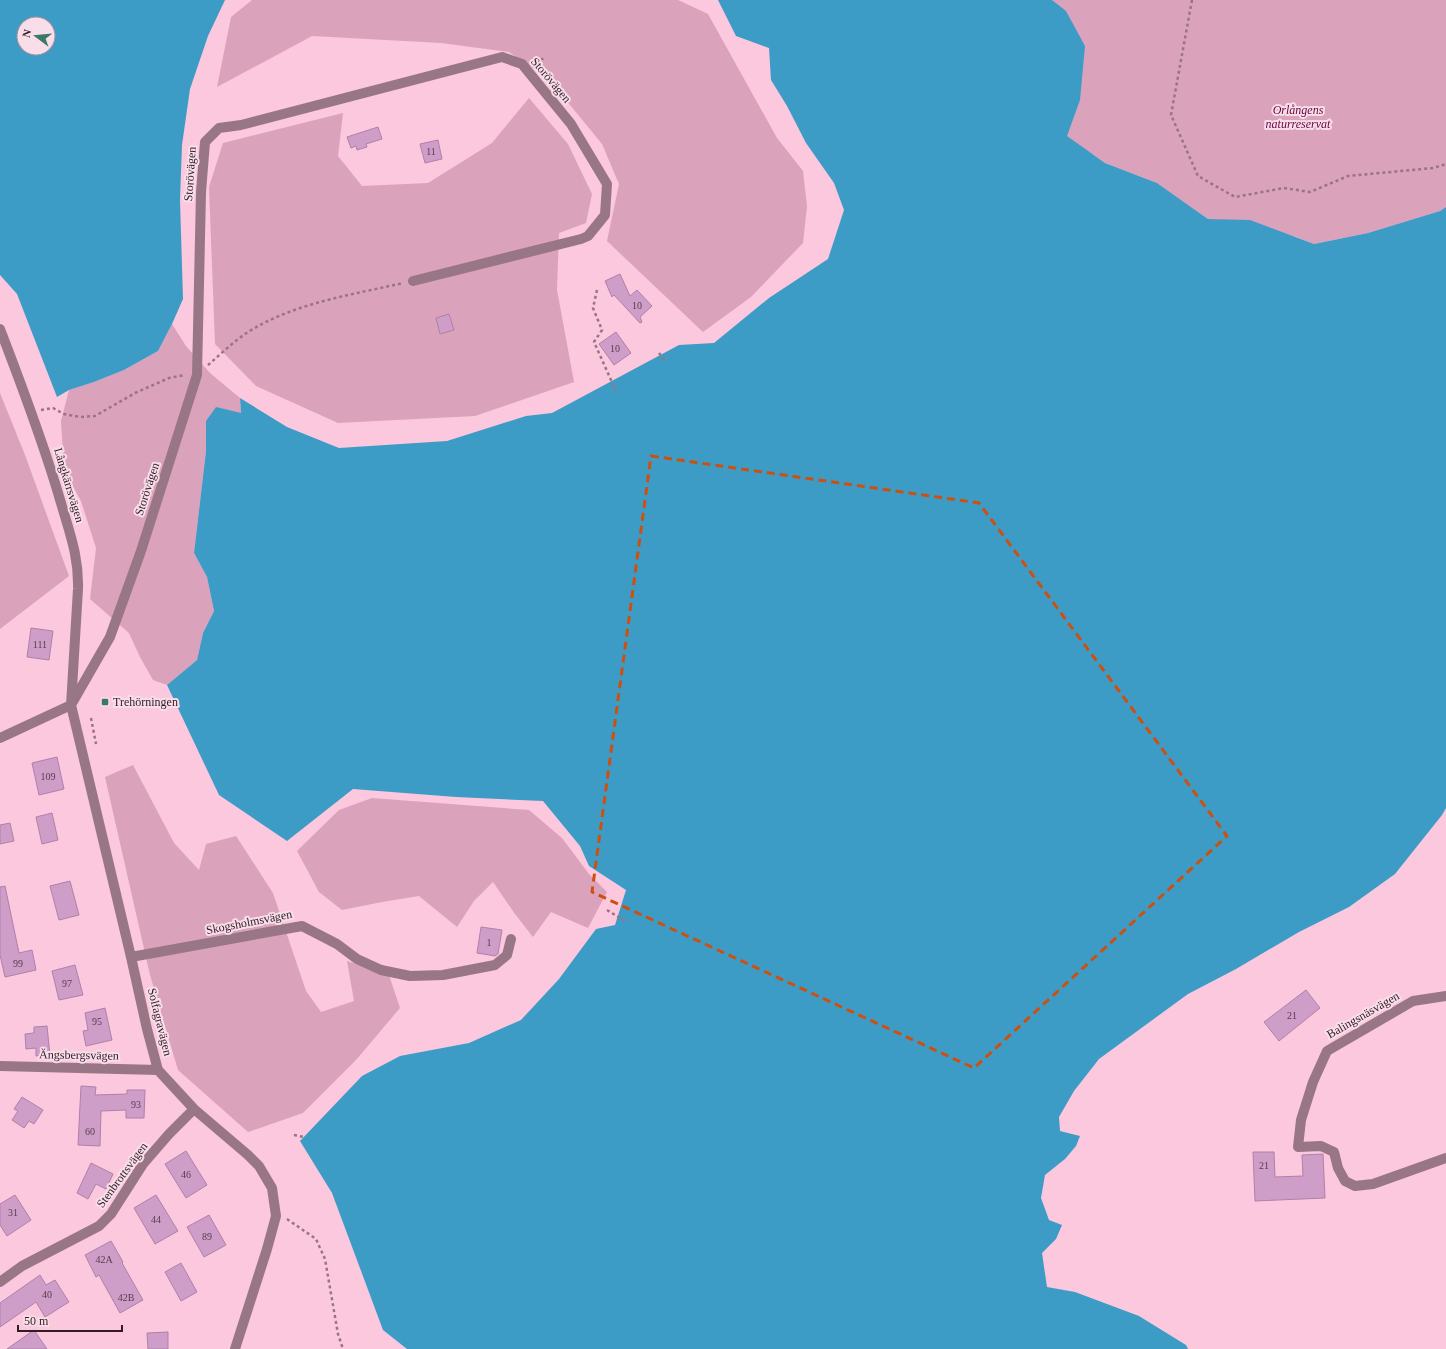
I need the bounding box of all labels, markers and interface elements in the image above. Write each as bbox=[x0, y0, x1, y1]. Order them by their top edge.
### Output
north arrow bbox=[16, 16, 56, 56]
text: N bbox=[20, 28, 33, 39]
street label: Storövägen bbox=[528, 55, 574, 105]
park label: Orlångens naturreservat bbox=[1266, 103, 1331, 131]
street label: Storövägen bbox=[181, 146, 199, 202]
house number: 11 bbox=[426, 146, 436, 157]
house number: 10 bbox=[632, 300, 642, 311]
house number: 10 bbox=[610, 343, 620, 354]
street label: Långkärrsvägen bbox=[51, 446, 87, 524]
street label: Storövägen bbox=[132, 461, 162, 517]
house number: 111 bbox=[33, 639, 47, 650]
place label: Trehörningen bbox=[113, 695, 178, 709]
marker: Trehörningen bbox=[100, 697, 110, 707]
house number: 109 bbox=[41, 771, 56, 782]
street label: Skogsholmsvägen bbox=[205, 907, 293, 937]
house number: 1 bbox=[487, 937, 492, 948]
house number: 99 bbox=[13, 958, 23, 969]
house number: 97 bbox=[62, 978, 72, 989]
street label: Solfagravägen bbox=[145, 987, 175, 1057]
street label: Balingsnäsvägen bbox=[1324, 989, 1402, 1041]
house number: 21 bbox=[1287, 1010, 1297, 1021]
house number: 95 bbox=[92, 1016, 102, 1027]
street label: Ängsbergsvägen bbox=[39, 1047, 119, 1063]
house number: 93 bbox=[131, 1099, 141, 1110]
house number: 60 bbox=[85, 1126, 95, 1137]
street label: Stenbrottsvägen bbox=[94, 1140, 150, 1210]
house number: 21 bbox=[1259, 1160, 1269, 1171]
house number: 46 bbox=[181, 1169, 191, 1180]
house number: 31 bbox=[8, 1207, 18, 1218]
house number: 44 bbox=[151, 1214, 161, 1225]
house number: 89 bbox=[202, 1231, 212, 1242]
house number: 42A bbox=[95, 1254, 113, 1265]
house number: 40 bbox=[42, 1289, 52, 1300]
house number: 42B bbox=[118, 1292, 135, 1303]
scale bar bbox=[18, 1307, 122, 1333]
text: 50 m bbox=[24, 1314, 49, 1328]

